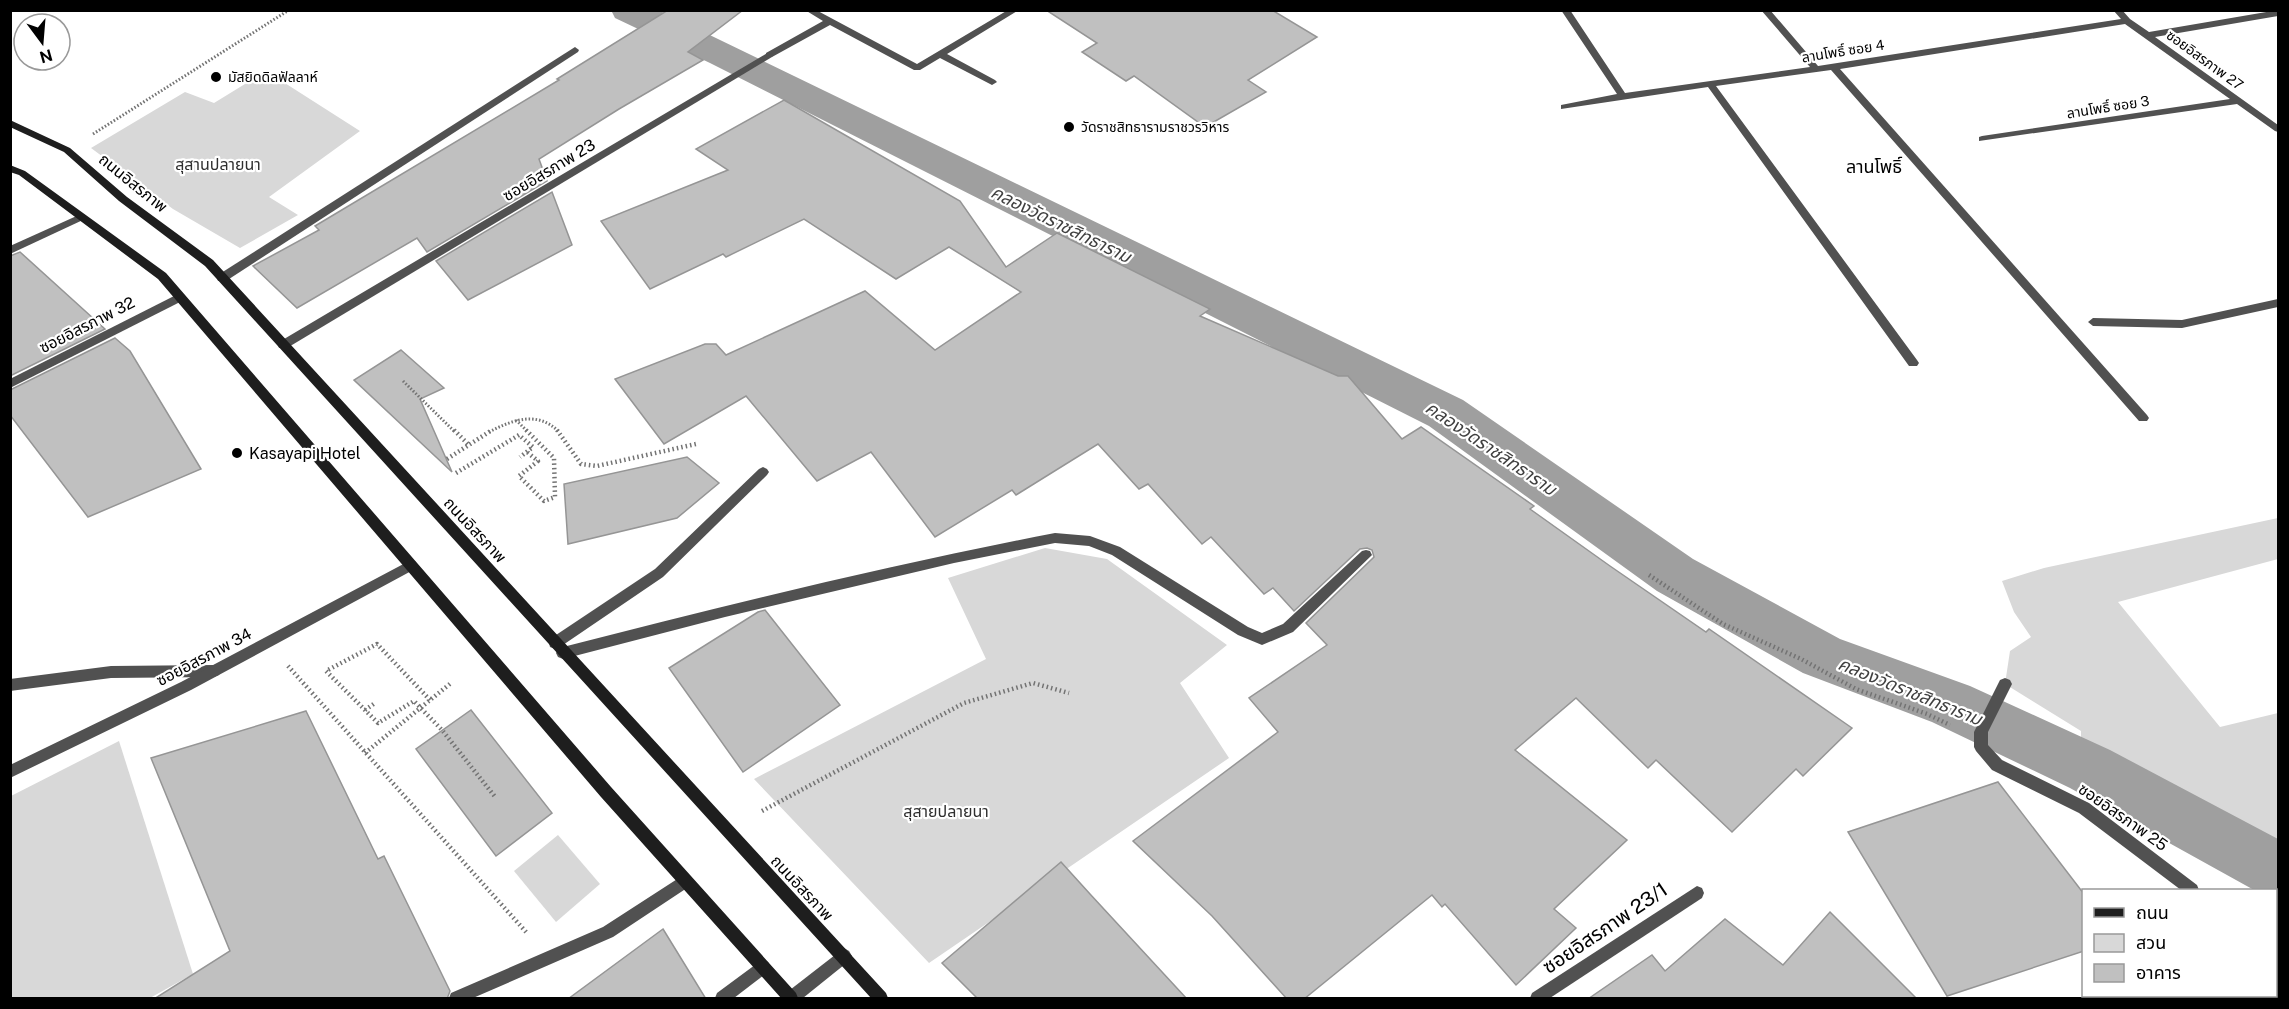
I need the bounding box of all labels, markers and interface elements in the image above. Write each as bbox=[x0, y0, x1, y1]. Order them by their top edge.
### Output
north arrow bbox=[12, 12, 72, 72]
street label: ซอยอิสรภาพ 27 bbox=[2163, 27, 2247, 93]
street label: ลานโพธิ์ ซอย 4 bbox=[1801, 36, 1886, 65]
text: N bbox=[37, 45, 55, 67]
place label: มัสยิดดิลฟัลลาห์ bbox=[228, 69, 318, 85]
marker: มัสยิดดิลฟัลลาห์ bbox=[209, 70, 223, 84]
street label: ลานโพธิ์ ซอย 3 bbox=[2066, 92, 2151, 121]
place label: วัดราชสิทธารามราชวรวิหาร bbox=[1081, 119, 1229, 135]
marker: วัดราชสิทธารามราชวรวิหาร bbox=[1062, 120, 1076, 134]
street label: ซอยอิสรภาพ 23 bbox=[499, 135, 599, 205]
street label: ถนนอิสรภาพ bbox=[95, 150, 171, 216]
park label: สุสานปลายนา bbox=[175, 155, 261, 174]
district label: ลานโพธิ์ bbox=[1846, 156, 1902, 177]
water label: คลองวัดราชสิทธาราม bbox=[988, 181, 1136, 268]
street label: ซอยอิสรภาพ 32 bbox=[36, 293, 138, 357]
water label: คลองวัดราชสิทธาราม bbox=[1422, 397, 1562, 501]
place label: Kasayapi Hotel bbox=[249, 444, 361, 463]
marker: Kasayapi Hotel bbox=[230, 446, 244, 460]
street label: ถนนอิสรภาพ bbox=[440, 493, 510, 567]
street label: ซอยอิสรภาพ 34 bbox=[153, 624, 255, 690]
water label: คลองวัดราชสิทธาราม bbox=[1835, 653, 1987, 730]
street label: ซอยอิสรภาพ 25 bbox=[2075, 779, 2171, 855]
park label: สุสายปลายนา bbox=[903, 802, 989, 821]
street label: ถนนอิสรภาพ bbox=[767, 851, 837, 925]
street label: ซอยอิสรภาพ 23/1 bbox=[1538, 877, 1672, 979]
legend bbox=[2082, 889, 2277, 997]
text: ถนน bbox=[2136, 902, 2169, 923]
text: สวน bbox=[2136, 932, 2166, 953]
text: อาคาร bbox=[2136, 962, 2181, 983]

